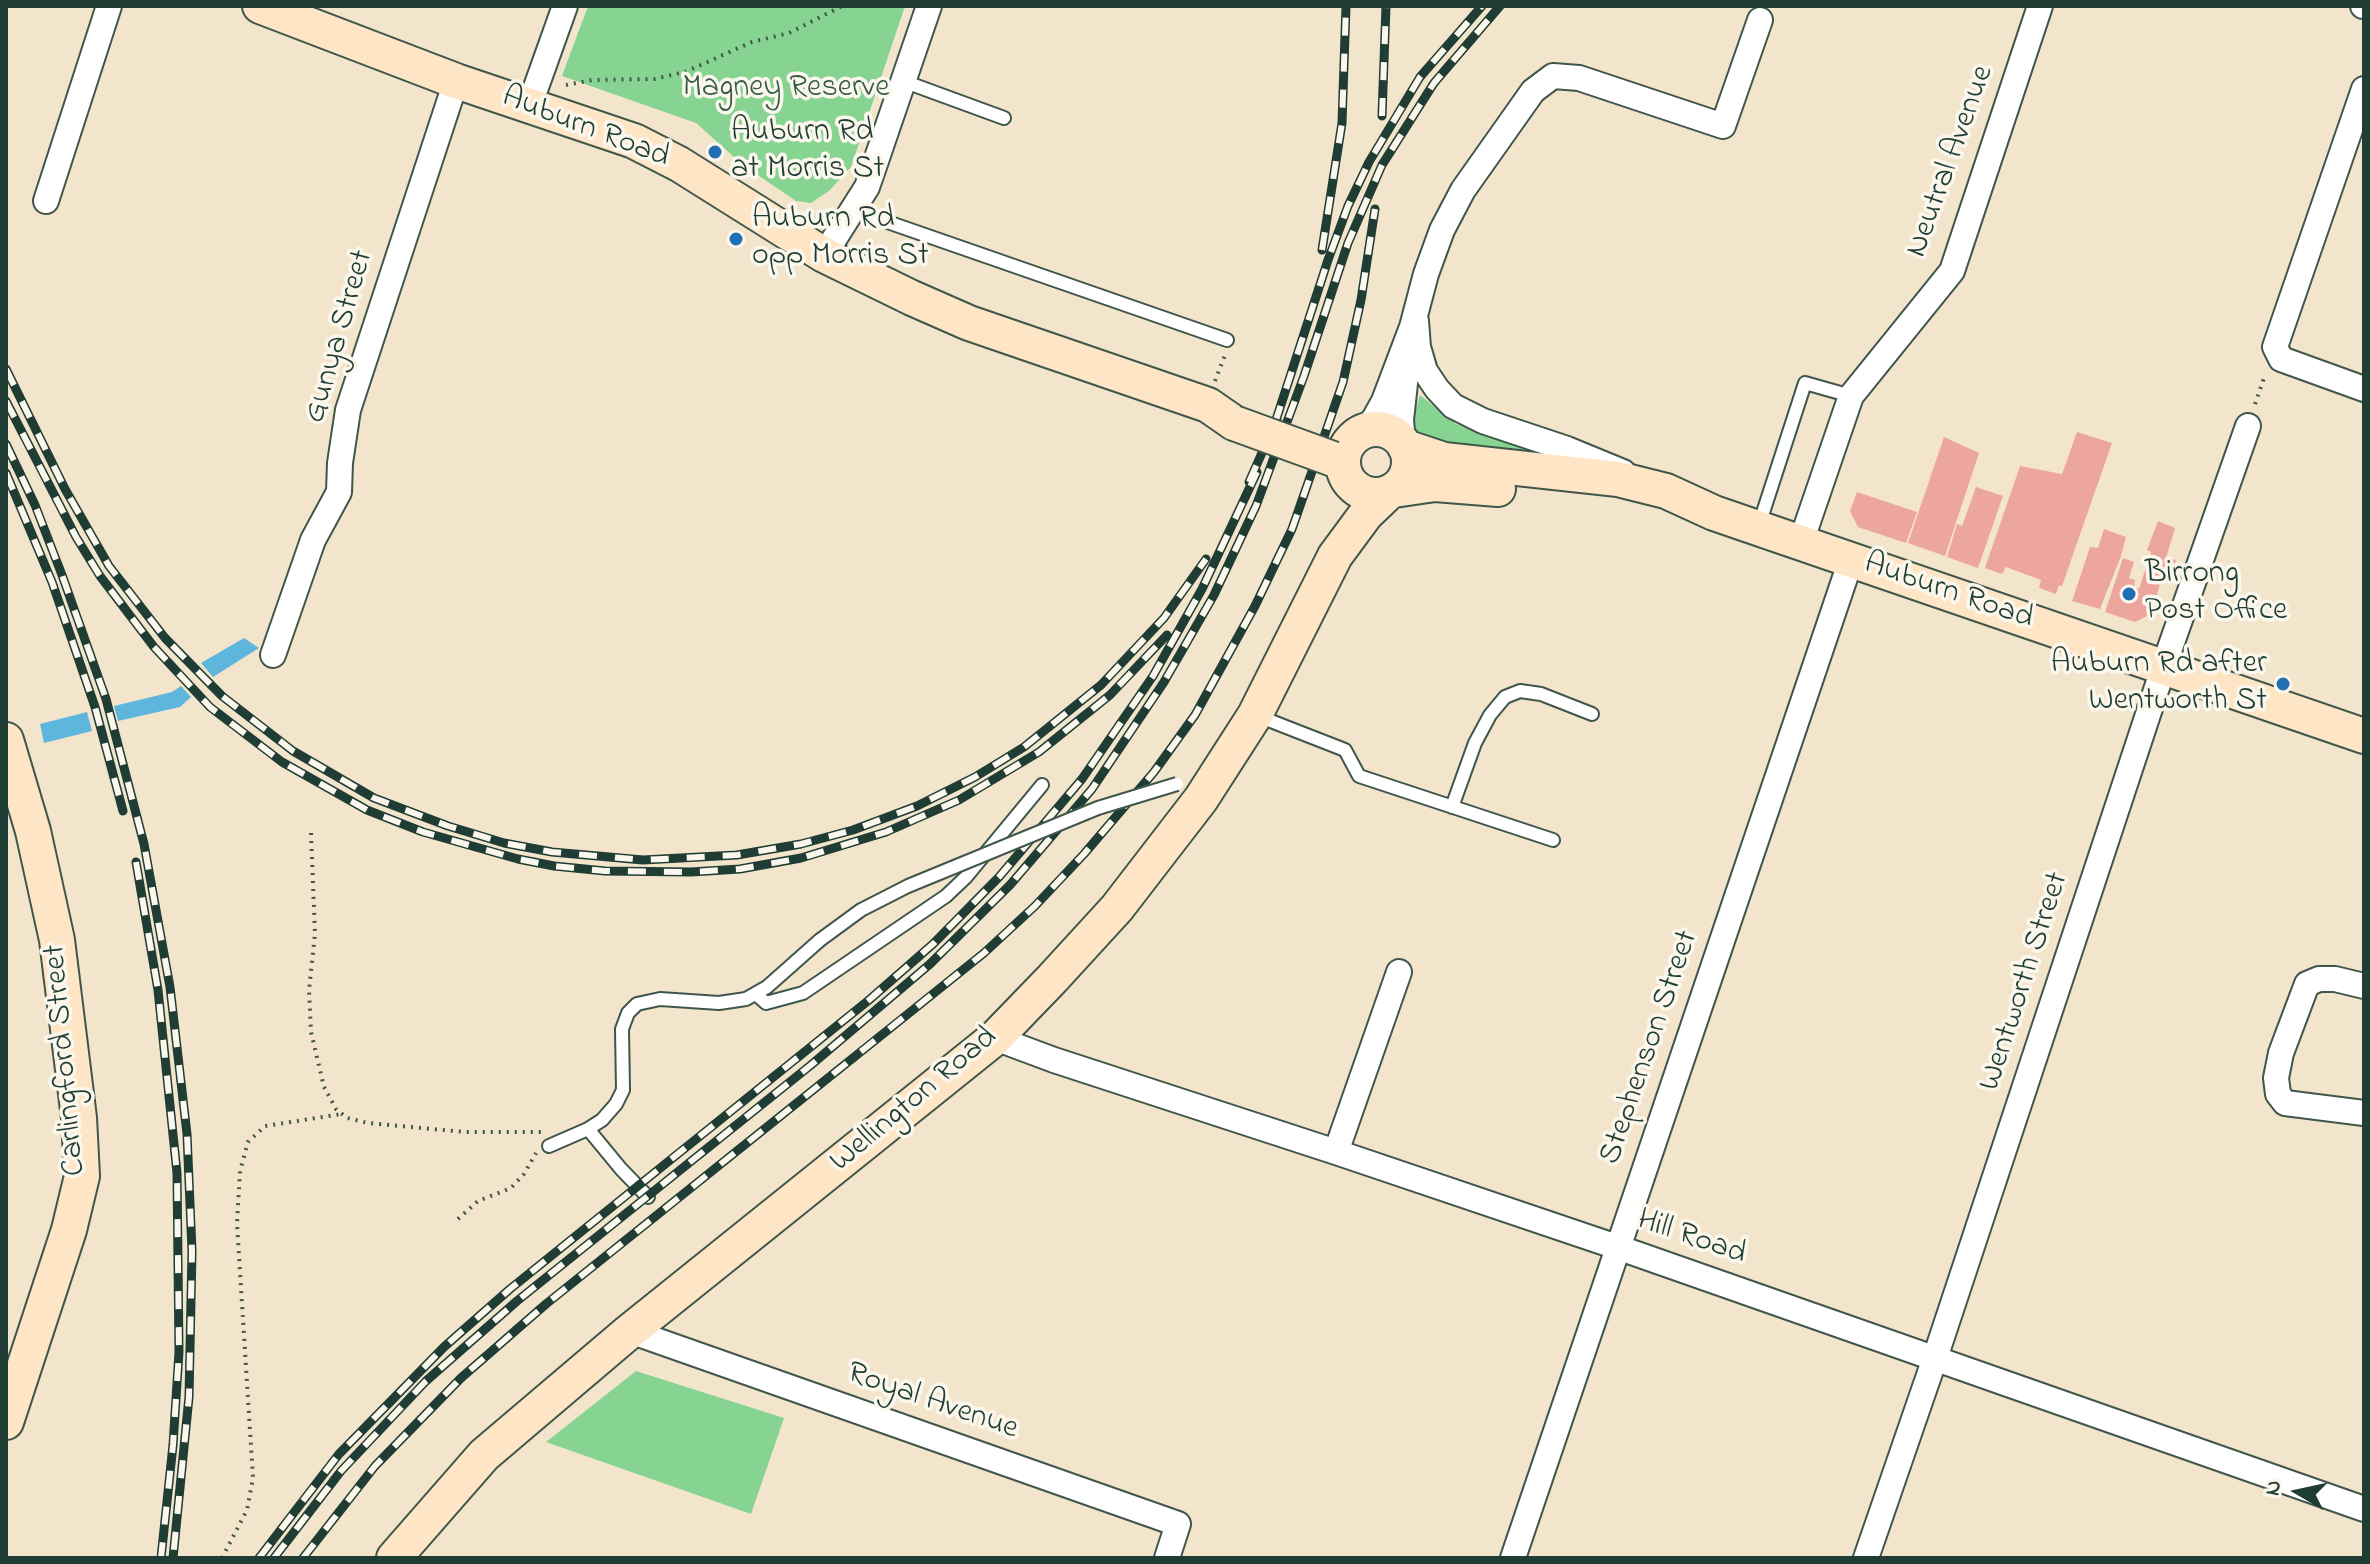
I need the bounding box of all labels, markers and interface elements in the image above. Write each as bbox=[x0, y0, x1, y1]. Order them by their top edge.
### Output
street label: Neutral Avenue bbox=[1900, 61, 2004, 263]
park label: Magney Reserve bbox=[682, 71, 890, 109]
street label: Auburn Road bbox=[496, 79, 674, 179]
place label: Auburn Rd at Morris St bbox=[731, 115, 884, 190]
marker: Auburn Rd at Morris St bbox=[706, 143, 724, 161]
place label: Auburn Rd opp Morris St bbox=[752, 202, 929, 277]
marker: Auburn Rd opp Morris St bbox=[727, 230, 745, 248]
street label: Gunya Street bbox=[298, 246, 384, 428]
street label: Auburn Road bbox=[1858, 546, 2038, 640]
place label: Birrong Post Office bbox=[2145, 557, 2287, 632]
marker: Birrong Post Office bbox=[2120, 585, 2138, 603]
place label: Auburn Rd after Wentworth St bbox=[2051, 647, 2267, 722]
marker: Auburn Rd after Wentworth St bbox=[2274, 675, 2292, 693]
street label: Wentworth Street bbox=[1973, 868, 2079, 1096]
street label: Stephenson Street bbox=[1593, 926, 1709, 1170]
street label: Carlingford Street bbox=[38, 943, 96, 1177]
street label: Wellington Road bbox=[824, 1020, 1006, 1182]
street label: Hill Road bbox=[1631, 1202, 1751, 1276]
street label: Royal Avenue bbox=[841, 1356, 1023, 1450]
north arrow bbox=[2258, 1452, 2338, 1532]
text: N bbox=[2257, 1478, 2291, 1498]

